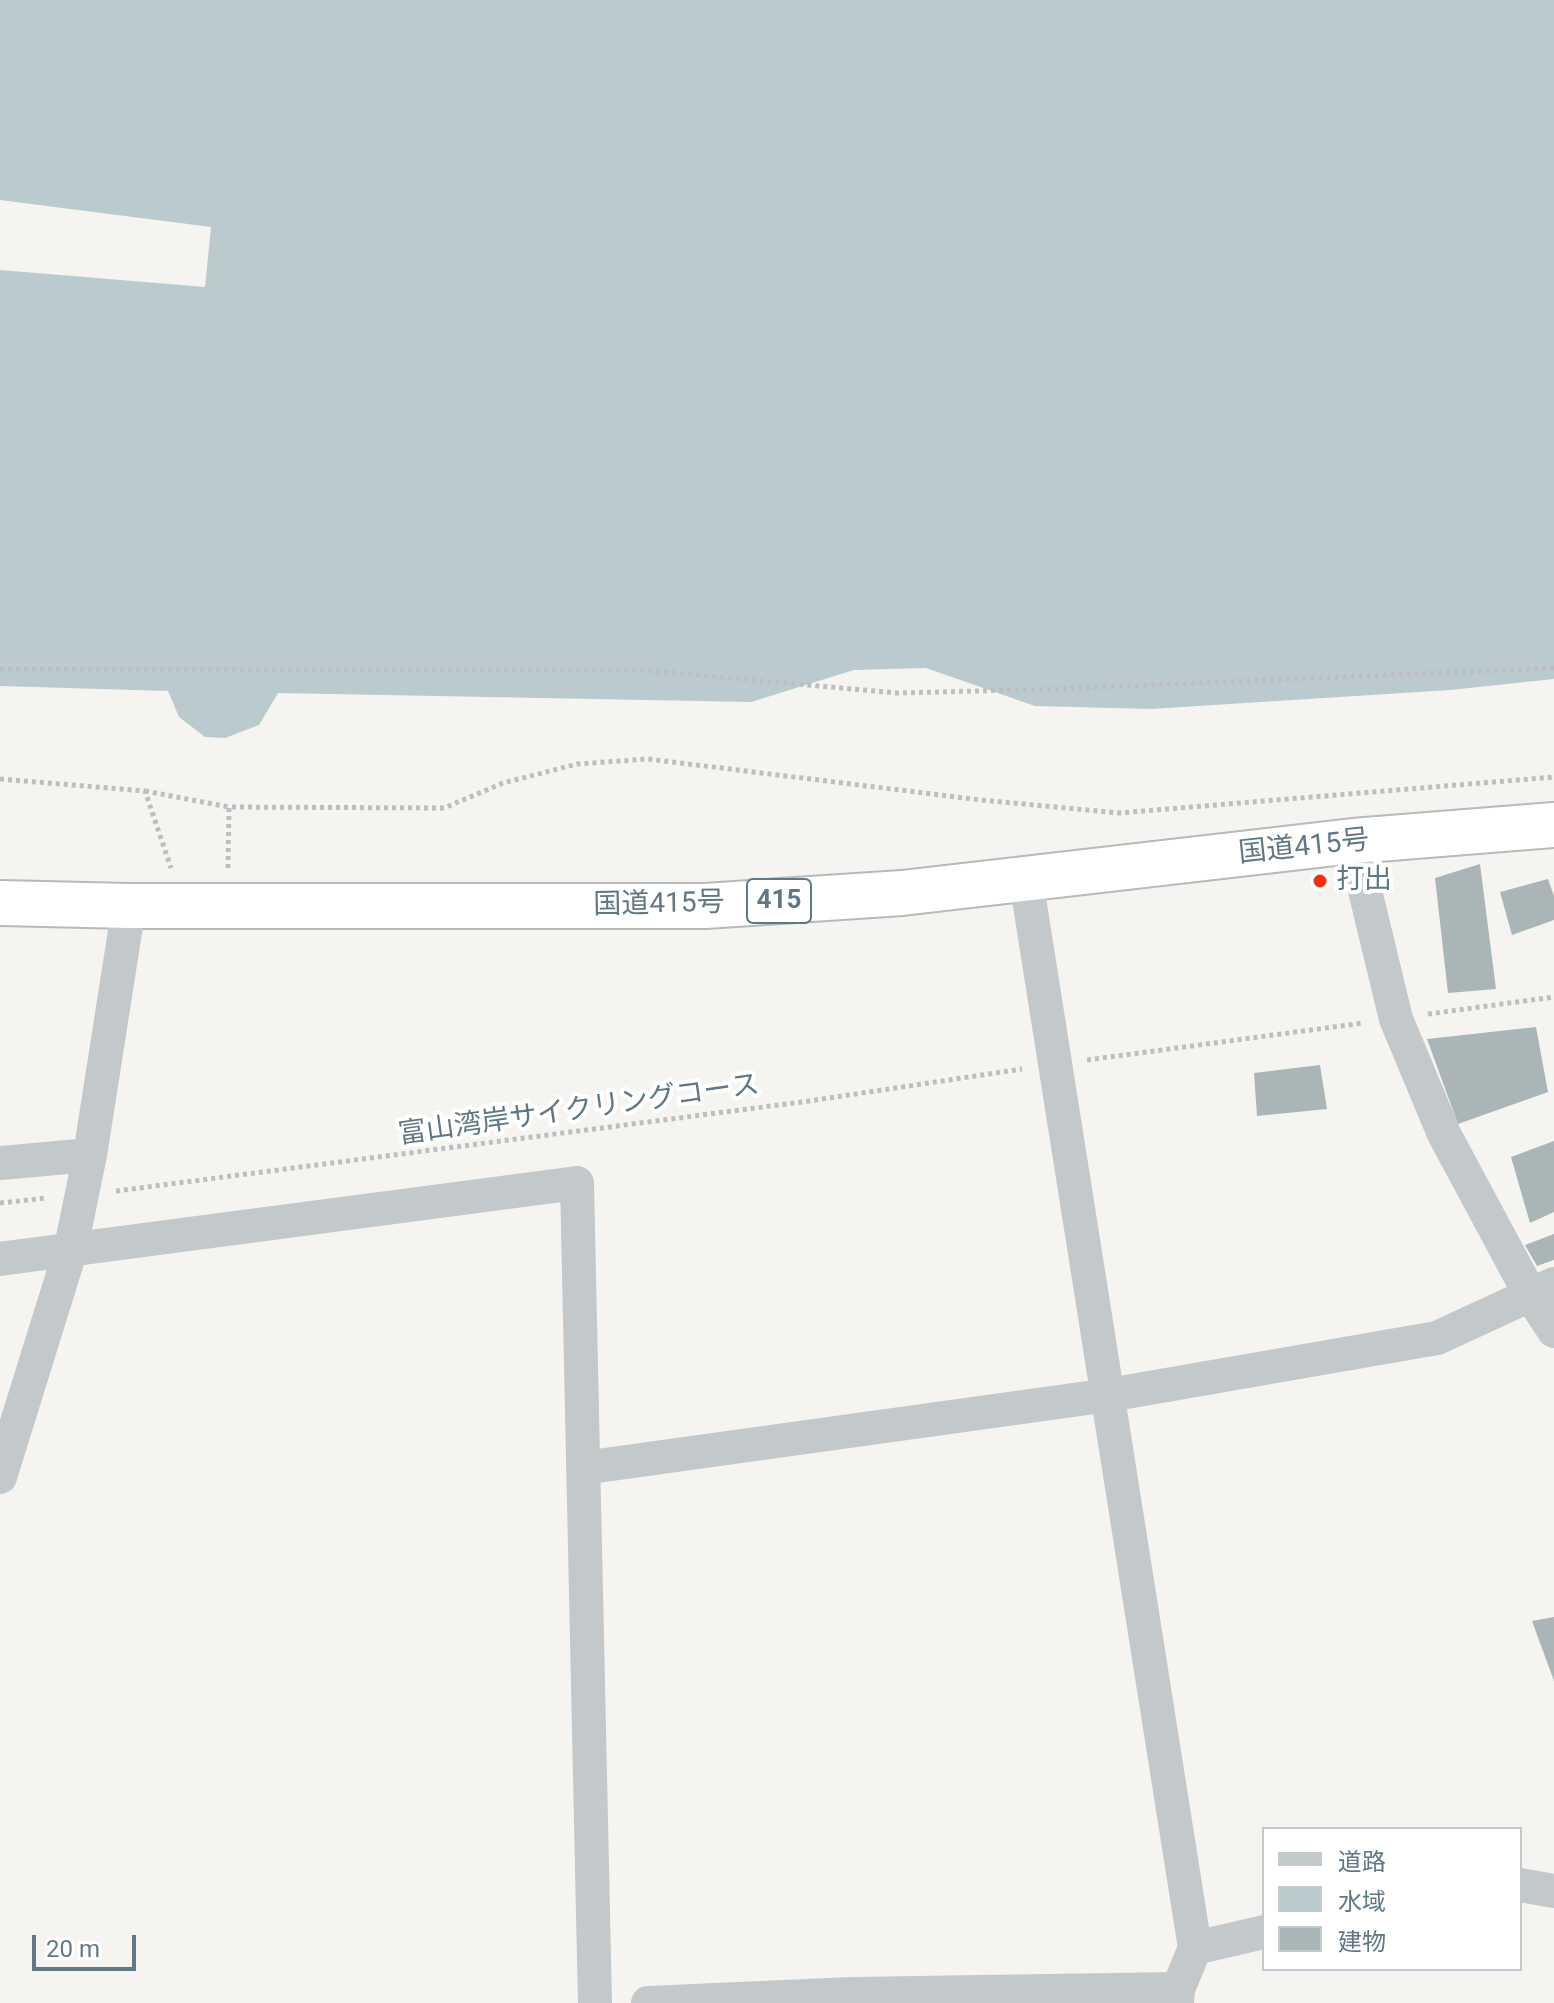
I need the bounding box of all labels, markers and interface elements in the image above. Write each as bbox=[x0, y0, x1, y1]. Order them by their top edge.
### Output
street label: 国道415号 bbox=[1237, 824, 1371, 872]
place label: 打出 bbox=[1336, 864, 1392, 898]
marker: 打出 bbox=[1311, 872, 1329, 890]
road number: 415 bbox=[747, 879, 811, 923]
street label: 国道415号 bbox=[593, 887, 725, 923]
street label: 富山湾岸サイクリングコース bbox=[396, 1069, 762, 1153]
legend bbox=[1262, 1827, 1522, 1971]
text: 道路 bbox=[1338, 1848, 1386, 1876]
text: 水域 bbox=[1338, 1888, 1386, 1916]
scale bar bbox=[36, 1919, 140, 1969]
text: 建物 bbox=[1338, 1928, 1386, 1956]
text: 20 m bbox=[46, 1935, 100, 1963]

